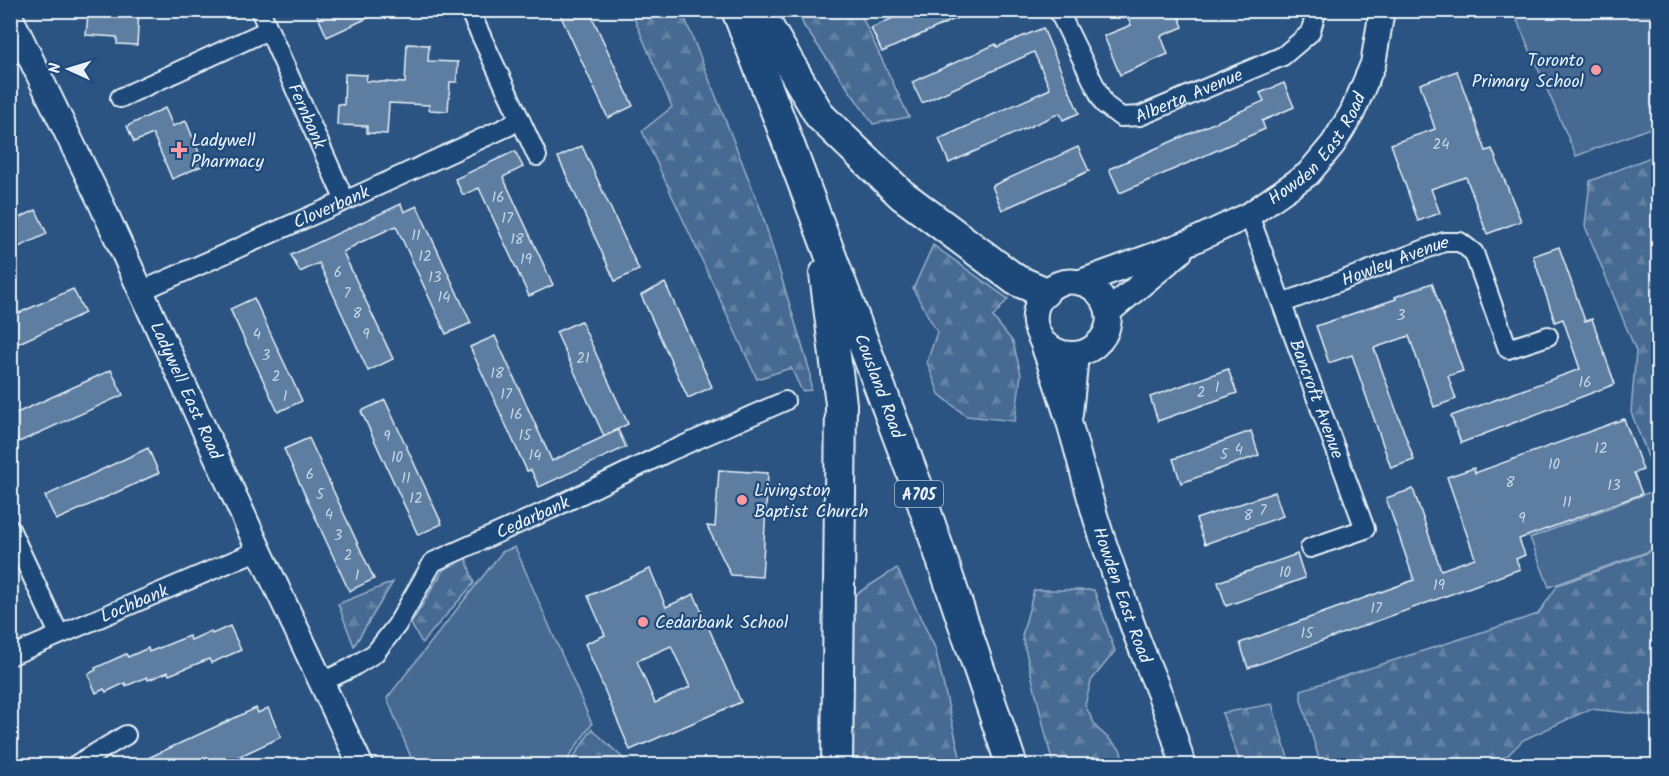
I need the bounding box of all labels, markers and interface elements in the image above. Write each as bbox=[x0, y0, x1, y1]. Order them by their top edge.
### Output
north arrow bbox=[39, 39, 99, 99]
place label: Toronto Primary School bbox=[1472, 47, 1585, 97]
street label: Alberta Avenue bbox=[1131, 61, 1248, 132]
text: N bbox=[43, 62, 68, 74]
marker: Toronto Primary School bbox=[1589, 63, 1603, 77]
street label: Fernbank bbox=[279, 79, 333, 155]
street label: Howden East Road bbox=[1262, 87, 1376, 214]
place label: Ladywell Pharmacy bbox=[191, 127, 265, 177]
house number: 24 bbox=[1433, 133, 1449, 157]
marker: Ladywell Pharmacy bbox=[172, 143, 186, 157]
street label: Cloverbank bbox=[289, 178, 375, 238]
house number: 16 bbox=[491, 186, 505, 210]
house number: 17 bbox=[501, 207, 514, 231]
house number: 11 bbox=[411, 224, 421, 248]
house number: 18 bbox=[510, 228, 525, 252]
street label: Howley Avenue bbox=[1337, 229, 1449, 296]
house number: 12 bbox=[418, 245, 432, 269]
house number: 19 bbox=[520, 248, 533, 272]
house number: 6 bbox=[334, 261, 342, 285]
house number: 13 bbox=[428, 266, 442, 290]
house number: 7 bbox=[344, 282, 352, 306]
house number: 14 bbox=[438, 286, 450, 310]
house number: 8 bbox=[352, 302, 362, 326]
house number: 3 bbox=[1397, 304, 1406, 328]
street label: Ladywell East Road bbox=[141, 317, 229, 466]
house number: 4 bbox=[253, 323, 261, 347]
house number: 9 bbox=[362, 323, 370, 347]
street label: Cousland Road bbox=[845, 330, 911, 444]
street label: Bancroft Avenue bbox=[1280, 335, 1351, 463]
house number: 3 bbox=[262, 344, 271, 368]
house number: 21 bbox=[576, 347, 590, 371]
house number: 18 bbox=[490, 362, 505, 386]
house number: 2 bbox=[272, 365, 280, 389]
house number: 16 bbox=[1578, 371, 1592, 395]
house number: 1 bbox=[1215, 376, 1220, 400]
house number: 2 bbox=[1197, 381, 1205, 405]
house number: 17 bbox=[500, 383, 513, 407]
house number: 1 bbox=[283, 385, 288, 409]
house number: 16 bbox=[509, 403, 523, 427]
house number: 15 bbox=[519, 424, 532, 448]
house number: 9 bbox=[383, 425, 391, 449]
house number: 12 bbox=[1594, 437, 1608, 461]
house number: 4 bbox=[1235, 438, 1243, 462]
house number: 5 bbox=[1220, 443, 1229, 467]
house number: 14 bbox=[529, 444, 541, 468]
house number: 10 bbox=[391, 446, 404, 470]
house number: 10 bbox=[1548, 453, 1561, 477]
house number: 6 bbox=[306, 463, 314, 487]
house number: 11 bbox=[401, 467, 411, 491]
house number: 8 bbox=[1505, 471, 1515, 495]
house number: 13 bbox=[1607, 474, 1621, 498]
place label: Livingston Baptist Church bbox=[754, 477, 868, 527]
road number: A705 bbox=[895, 481, 943, 507]
house number: 5 bbox=[316, 483, 325, 507]
house number: 12 bbox=[409, 487, 423, 511]
street label: Cedarbank bbox=[492, 489, 576, 548]
house number: 11 bbox=[1562, 491, 1572, 515]
marker: Livingston Baptist Church bbox=[735, 493, 749, 507]
house number: 7 bbox=[1260, 499, 1268, 523]
house number: 4 bbox=[325, 503, 333, 527]
house number: 8 bbox=[1243, 504, 1253, 528]
house number: 9 bbox=[1518, 507, 1526, 531]
street label: Howden East Road bbox=[1083, 523, 1159, 669]
house number: 3 bbox=[334, 524, 343, 548]
house number: 2 bbox=[344, 544, 352, 568]
house number: 10 bbox=[1279, 561, 1292, 585]
house number: 1 bbox=[355, 564, 360, 588]
house number: 19 bbox=[1433, 574, 1446, 598]
street label: Lochbank bbox=[96, 577, 174, 632]
house number: 17 bbox=[1370, 597, 1383, 621]
place label: Cedarbank School bbox=[655, 609, 789, 638]
marker: Cedarbank School bbox=[636, 615, 650, 629]
house number: 15 bbox=[1301, 622, 1314, 646]

